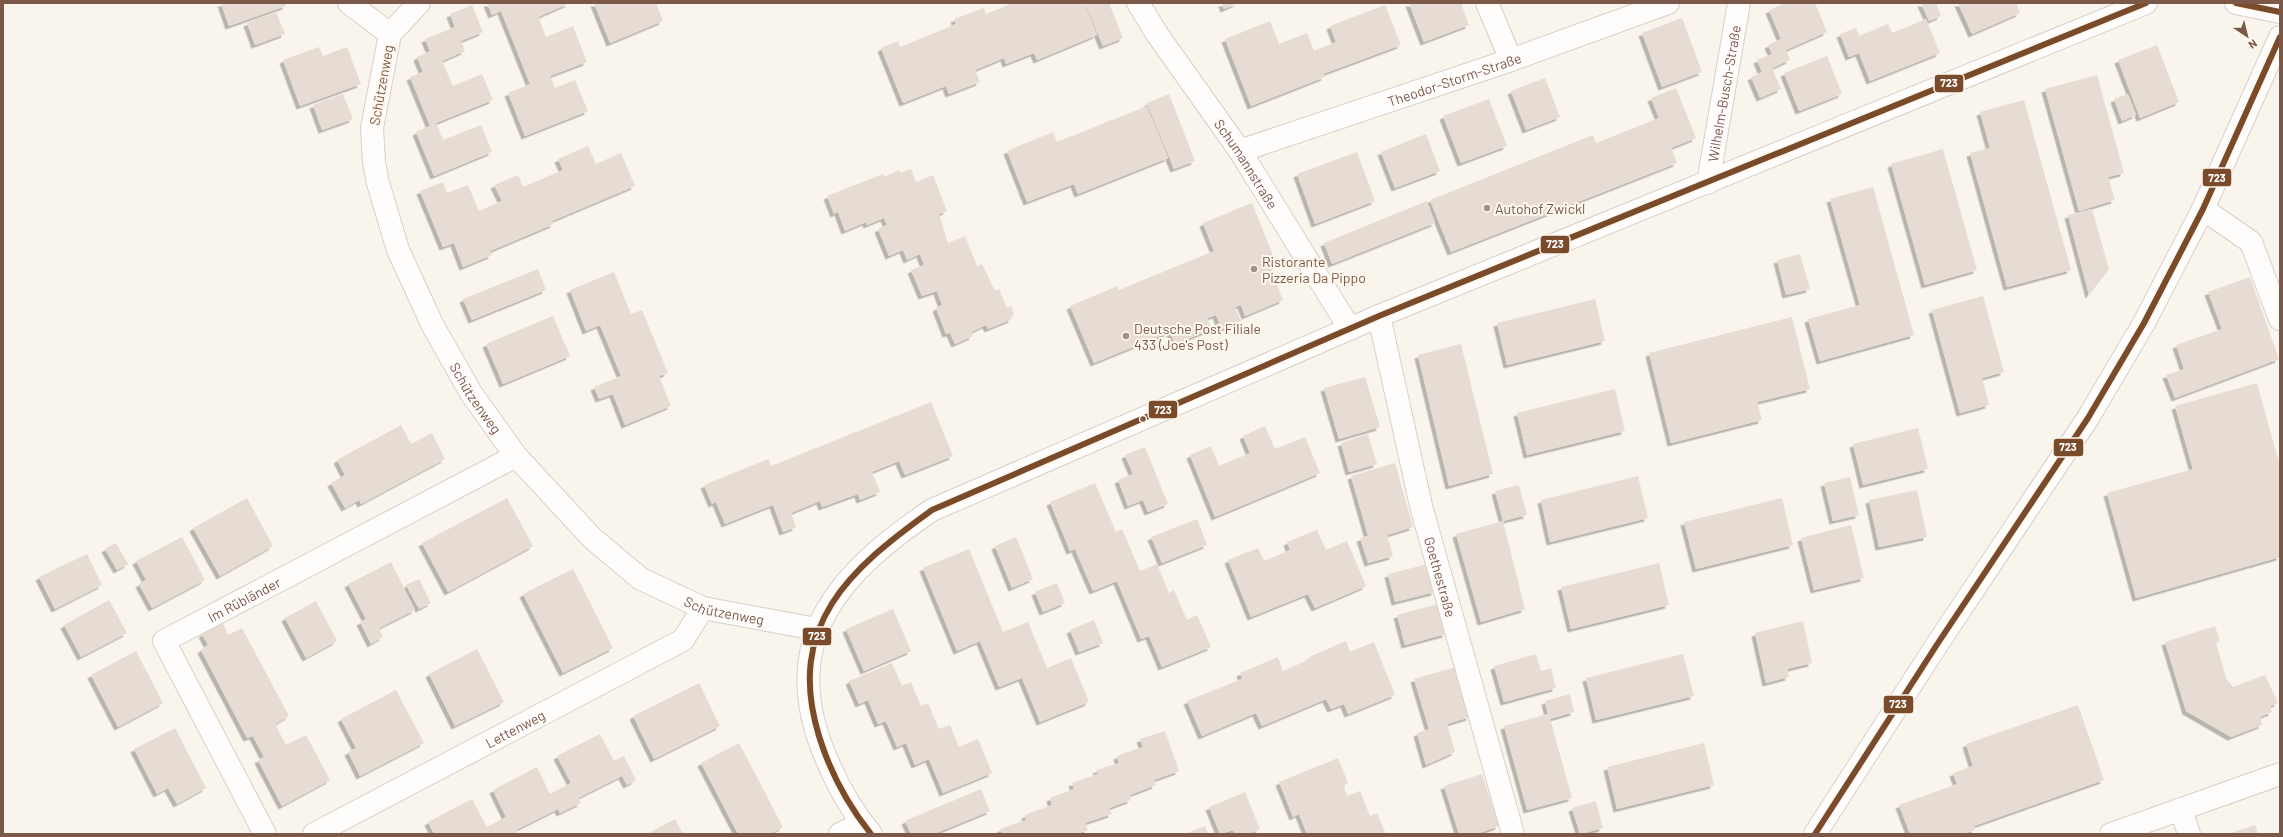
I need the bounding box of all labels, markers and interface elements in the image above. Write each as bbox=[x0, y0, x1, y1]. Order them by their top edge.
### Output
north arrow bbox=[2227, 16, 2267, 56]
street label: Wilhelm-Busch-Straße bbox=[1703, 24, 1744, 163]
text: N bbox=[2246, 37, 2260, 52]
street label: Schützenweg bbox=[366, 43, 396, 127]
street label: Theodor-Storm-Straße bbox=[1385, 49, 1523, 109]
line badge: 723 bbox=[1934, 74, 1964, 93]
text: 723 bbox=[1940, 76, 1958, 89]
street label: Schumannstraße bbox=[1211, 115, 1282, 212]
line badge: 723 bbox=[2202, 168, 2232, 187]
text: 723 bbox=[2208, 171, 2226, 184]
place label: Autohof Zwickl bbox=[1495, 200, 1585, 217]
marker: Autohof Zwickl bbox=[1482, 203, 1492, 213]
line badge: 723 bbox=[1540, 235, 1570, 254]
text: 723 bbox=[1546, 237, 1564, 250]
place label: Ristorante Pizzeria Da Pippo bbox=[1262, 253, 1366, 286]
marker: Ristorante Pizzeria Da Pippo bbox=[1249, 264, 1259, 274]
place label: Deutsche Post Filiale 433 (Joe's Post) bbox=[1134, 320, 1261, 353]
marker: Deutsche Post Filiale 433 (Joe's Post) bbox=[1121, 331, 1131, 341]
street label: Schützenweg bbox=[447, 359, 506, 437]
line badge: 723 bbox=[1148, 400, 1178, 419]
text: 723 bbox=[1154, 403, 1172, 416]
unlabelled marker bbox=[1138, 414, 1148, 424]
line badge: 723 bbox=[2053, 438, 2084, 457]
text: 723 bbox=[2059, 440, 2077, 453]
street label: Goethestraße bbox=[1421, 534, 1460, 619]
street label: Im Rübländer bbox=[205, 573, 283, 625]
street label: Schützenweg bbox=[682, 592, 766, 628]
line badge: 723 bbox=[802, 627, 832, 646]
text: 723 bbox=[808, 629, 826, 642]
line badge: 723 bbox=[1883, 695, 1914, 714]
text: 723 bbox=[1889, 697, 1907, 710]
street label: Lettenweg bbox=[482, 706, 548, 751]

